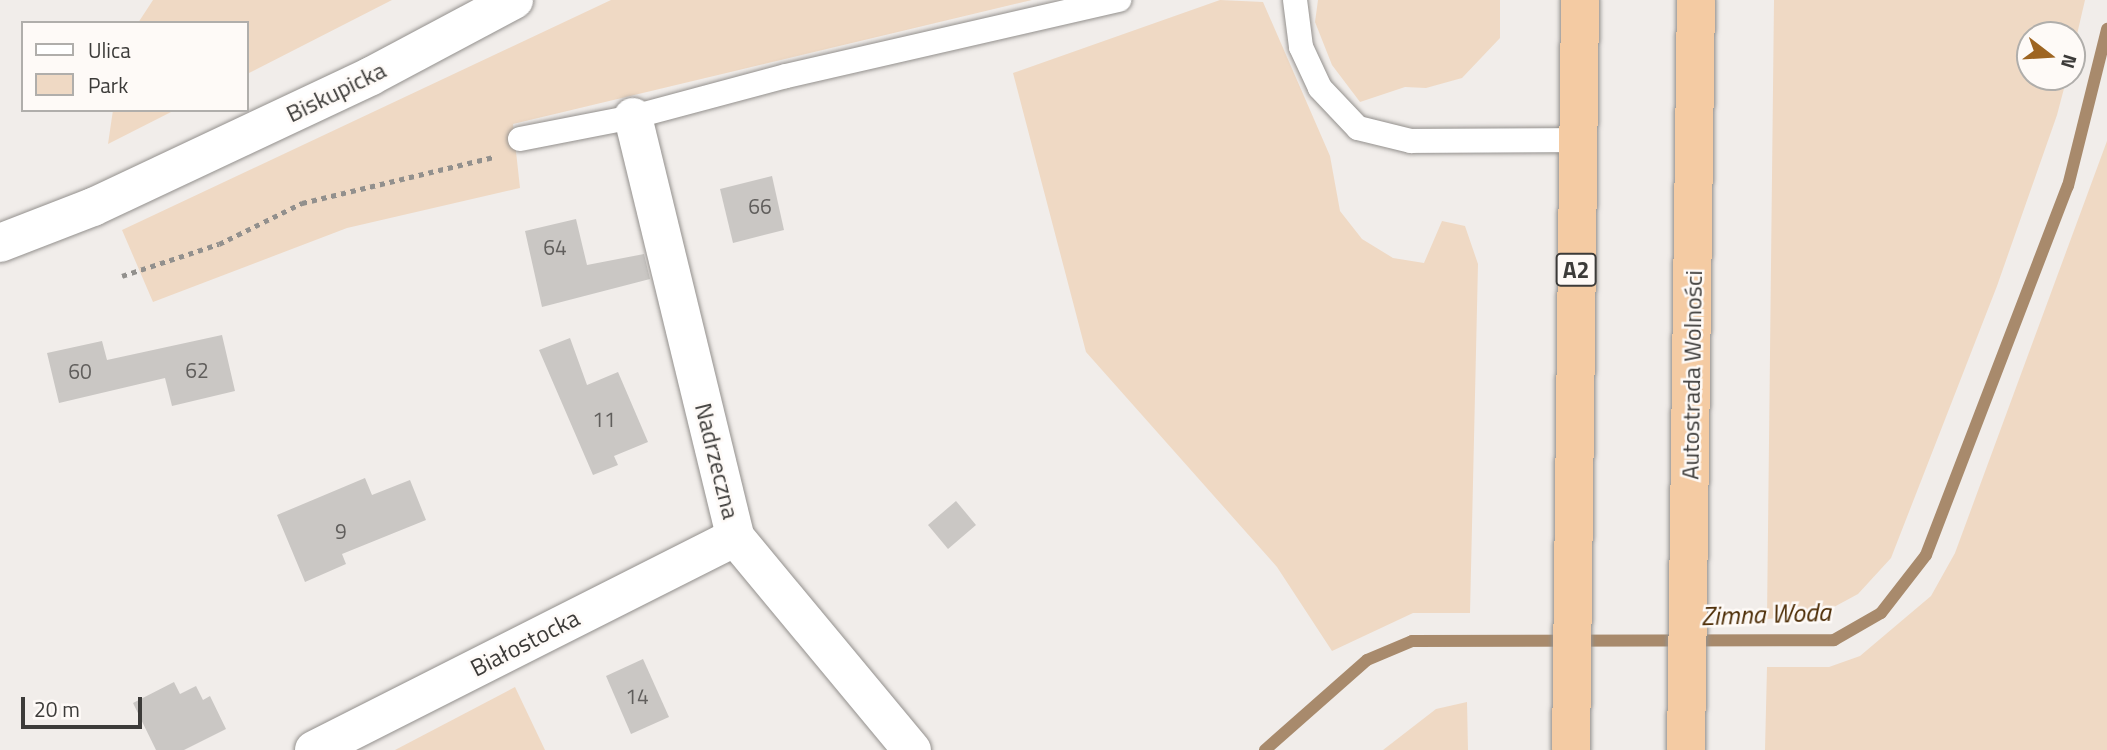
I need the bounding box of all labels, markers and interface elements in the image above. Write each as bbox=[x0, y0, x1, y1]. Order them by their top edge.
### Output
legend bbox=[21, 21, 248, 112]
north arrow bbox=[2016, 21, 2086, 91]
text: Ulica bbox=[88, 34, 131, 66]
text: N bbox=[2054, 51, 2085, 72]
street label: Biskupicka bbox=[281, 56, 391, 128]
text: Park bbox=[88, 69, 128, 101]
house number: 66 bbox=[748, 193, 772, 219]
house number: 64 bbox=[543, 234, 567, 260]
road number: A2 bbox=[1555, 250, 1597, 290]
street label: Autostrada Wolności bbox=[1676, 270, 1708, 480]
house number: 62 bbox=[185, 357, 209, 383]
house number: 60 bbox=[68, 358, 92, 384]
street label: Nadrzeczna bbox=[689, 400, 745, 522]
house number: 11 bbox=[592, 406, 616, 432]
house number: 9 bbox=[335, 518, 347, 544]
water label: Zimna Woda bbox=[1701, 596, 1831, 632]
street label: Białostocka bbox=[466, 603, 584, 683]
house number: 14 bbox=[625, 683, 649, 709]
scale bar bbox=[24, 684, 145, 728]
text: 20 m bbox=[34, 693, 80, 725]

